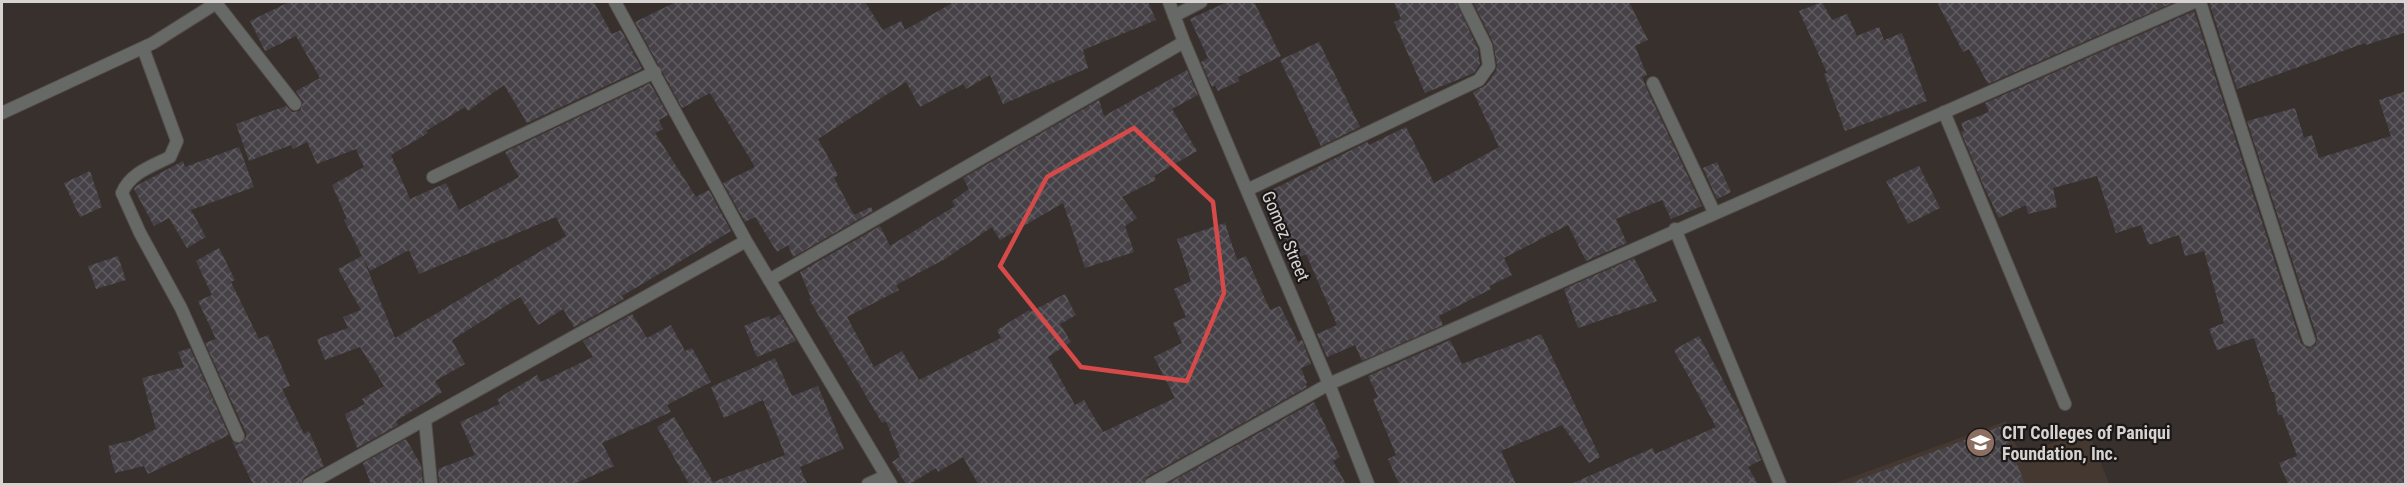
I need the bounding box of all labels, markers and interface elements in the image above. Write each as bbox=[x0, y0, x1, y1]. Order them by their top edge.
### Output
street label: Gomez Street bbox=[1258, 188, 1314, 284]
place label: CIT Colleges of Paniqui Foundation, Inc. bbox=[2002, 422, 2171, 464]
school or university icon: CIT Colleges of Paniqui Foundation, Inc. bbox=[1965, 426, 1997, 458]

